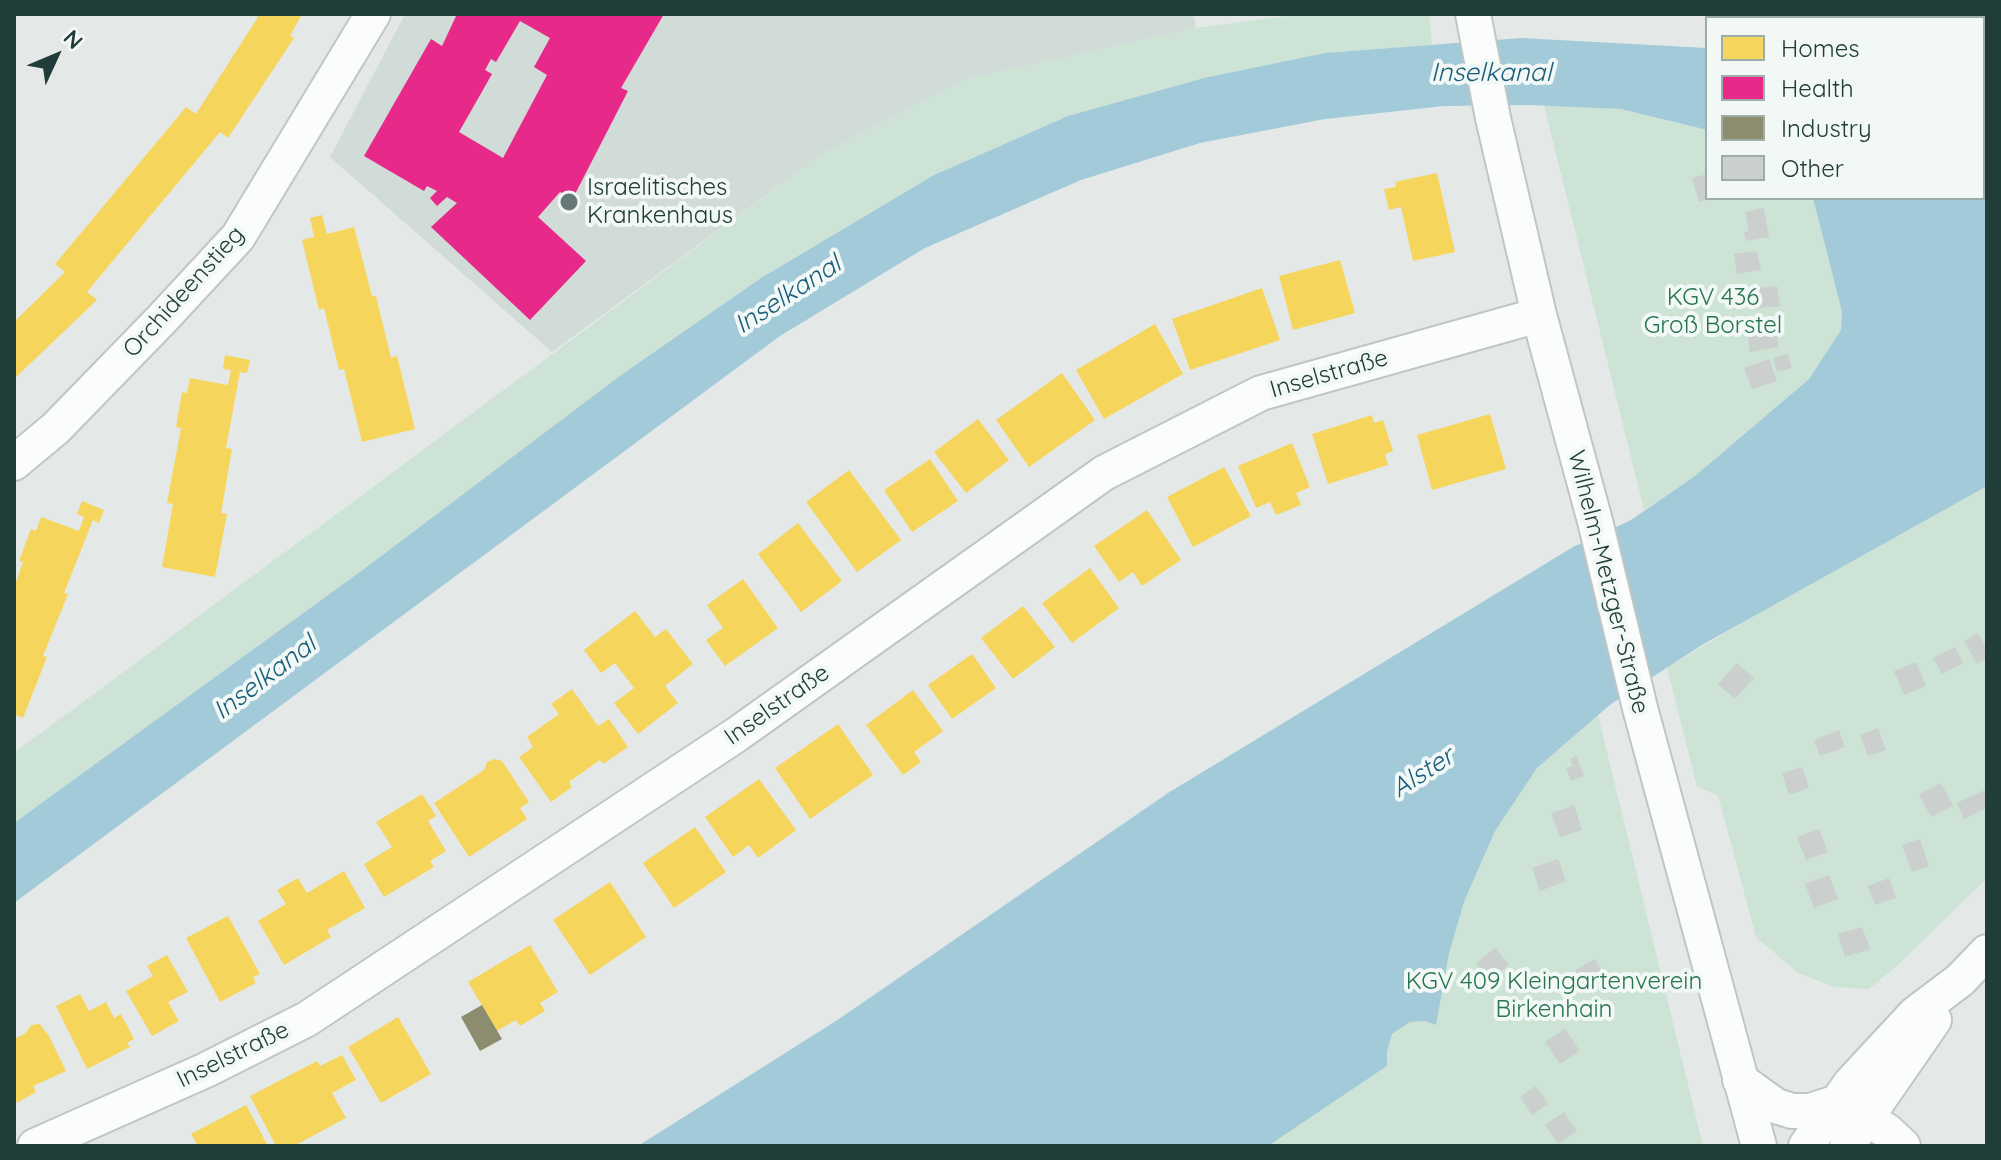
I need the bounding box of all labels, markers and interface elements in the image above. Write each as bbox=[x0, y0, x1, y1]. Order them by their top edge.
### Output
north arrow bbox=[16, 16, 96, 96]
legend bbox=[1705, 16, 1985, 200]
text: N bbox=[58, 24, 89, 55]
text: Homes bbox=[1781, 33, 1859, 63]
water label: Inselkanal bbox=[1431, 57, 1551, 89]
text: Health bbox=[1781, 73, 1854, 103]
text: Industry bbox=[1781, 113, 1872, 143]
text: Other bbox=[1781, 153, 1844, 183]
place label: Israelitisches Krankenhaus bbox=[587, 174, 733, 230]
marker: Israelitisches Krankenhaus bbox=[558, 191, 580, 213]
street label: Orchideenstieg bbox=[118, 220, 250, 364]
water label: Inselkanal bbox=[729, 249, 847, 341]
park label: KGV 436 Groß Borstel bbox=[1644, 284, 1782, 340]
street label: Inselstraße bbox=[1267, 343, 1391, 405]
street label: Wilhelm-Metzger-Straße bbox=[1561, 447, 1655, 717]
water label: Inselkanal bbox=[207, 629, 323, 727]
street label: Inselstraße bbox=[719, 658, 835, 752]
water label: Alster bbox=[1386, 741, 1460, 805]
park label: KGV 409 Kleingartenverein Birkenhain bbox=[1406, 968, 1702, 1024]
street label: Inselstraße bbox=[172, 1015, 294, 1095]

